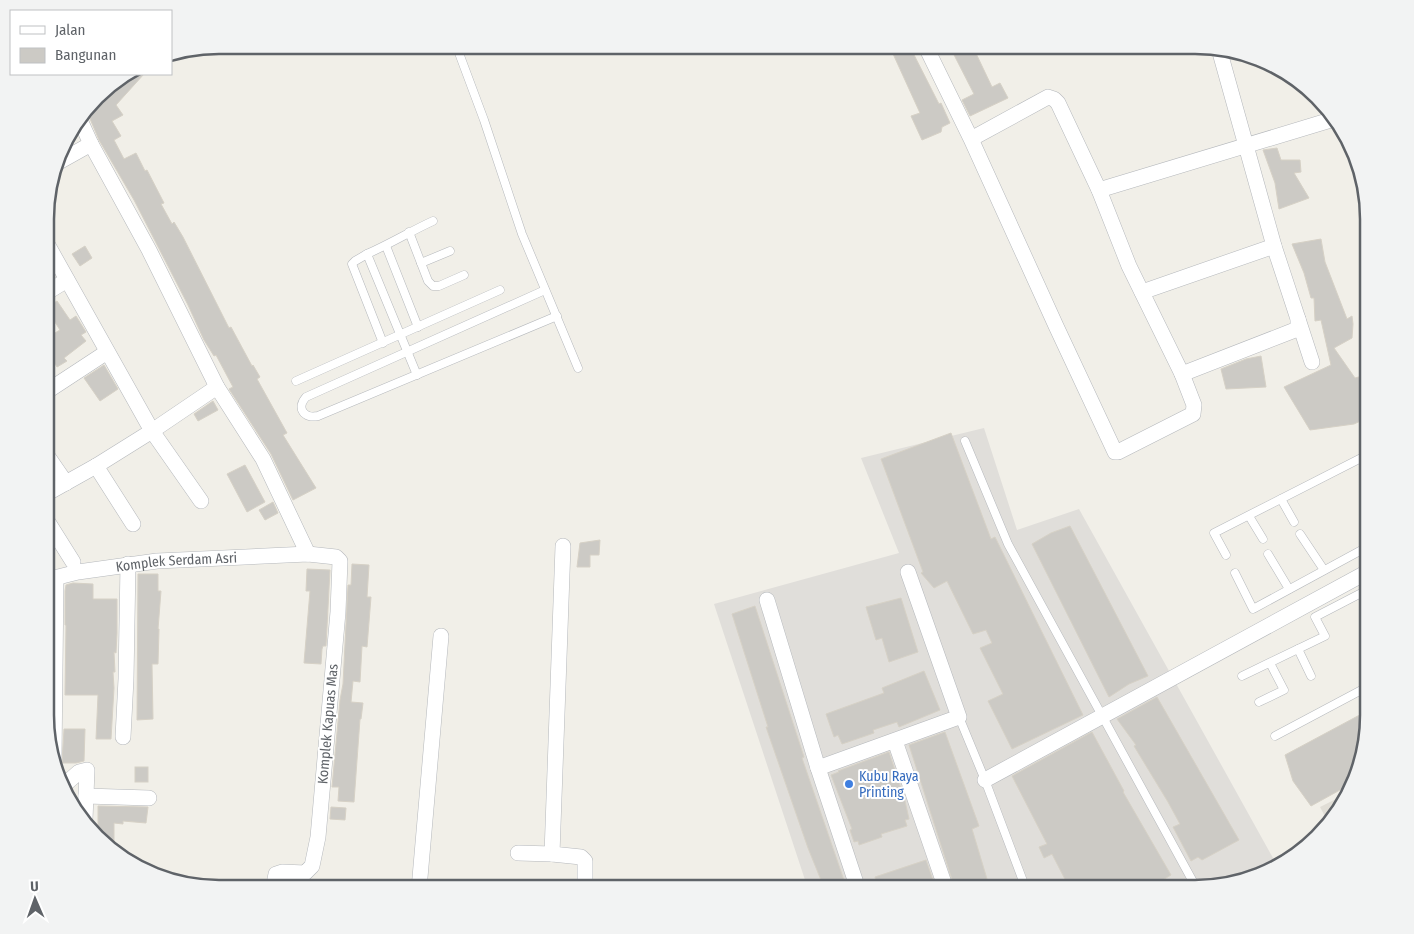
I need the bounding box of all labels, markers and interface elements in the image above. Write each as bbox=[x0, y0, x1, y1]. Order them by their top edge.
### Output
legend bbox=[10, 10, 172, 75]
text: Jalan bbox=[55, 21, 85, 39]
text: Bangunan bbox=[55, 46, 116, 64]
street label: Komplek Serdam Asri bbox=[115, 549, 237, 575]
street label: Komplek Kapuas Mas bbox=[314, 663, 342, 785]
place label: Kubu Raya Printing bbox=[859, 768, 919, 801]
marker: Kubu Raya Printing bbox=[843, 778, 855, 790]
north arrow bbox=[10, 874, 60, 924]
text: U bbox=[30, 878, 39, 895]

